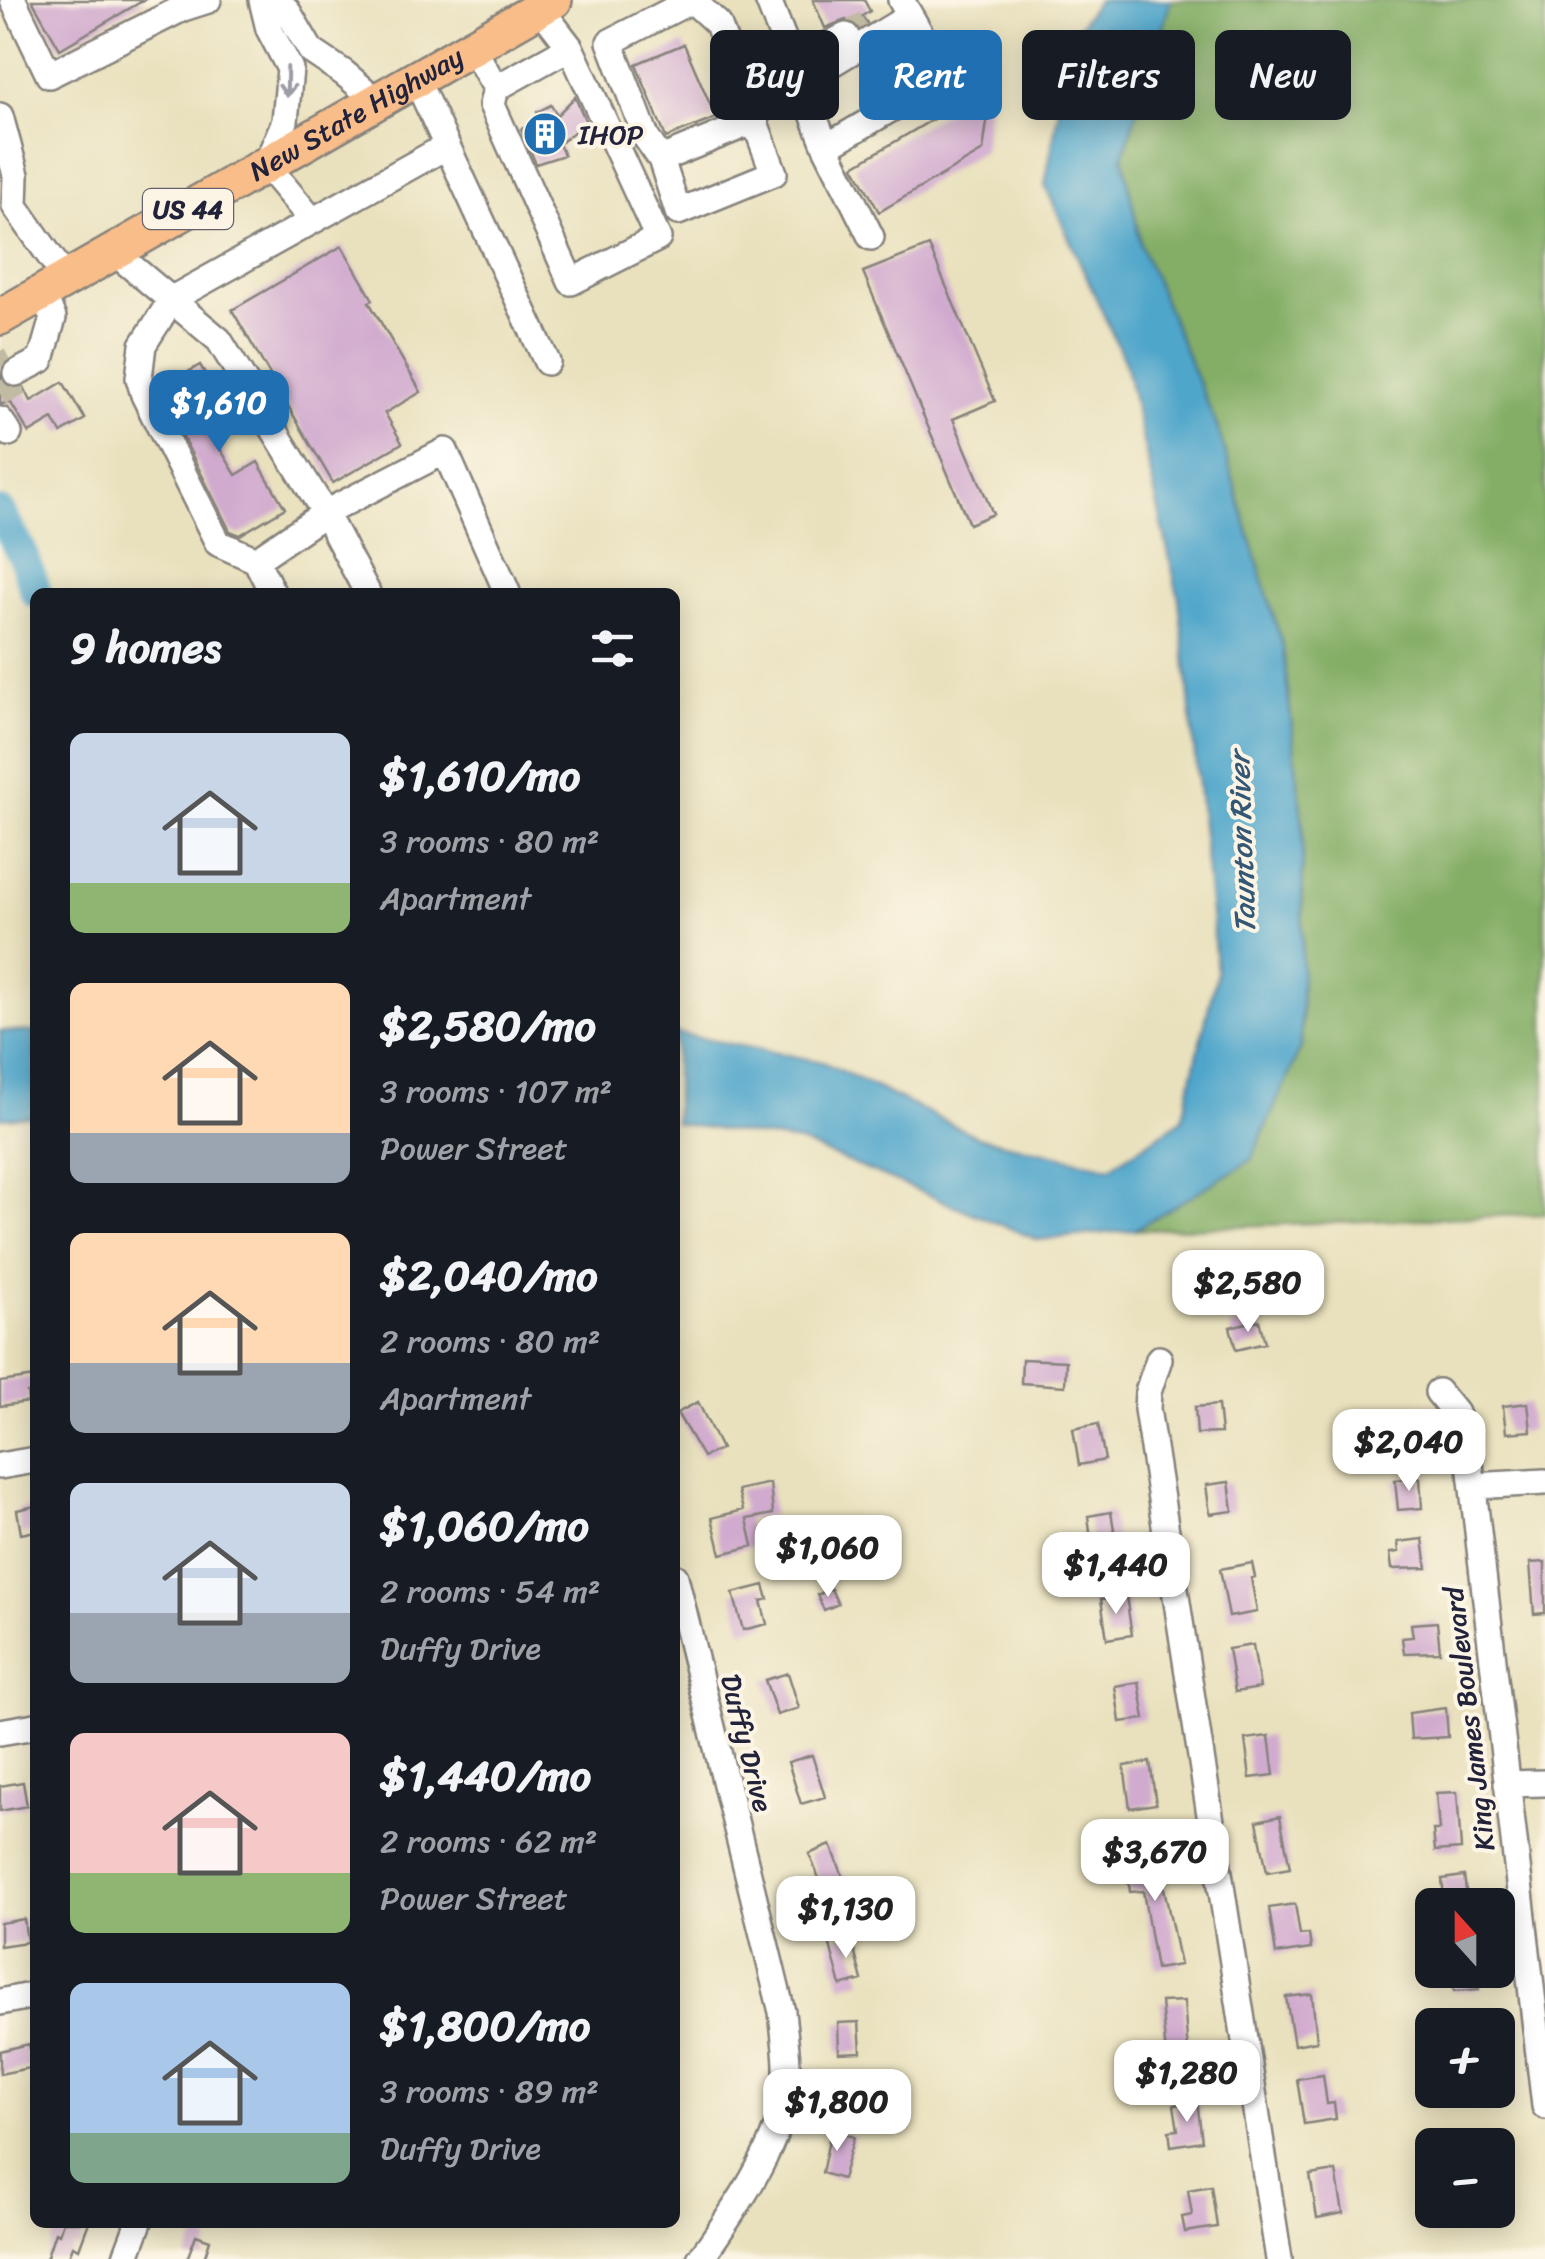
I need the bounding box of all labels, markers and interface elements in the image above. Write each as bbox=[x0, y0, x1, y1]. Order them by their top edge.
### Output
chip: Buy bbox=[710, 30, 839, 120]
chip: Rent bbox=[859, 30, 1002, 120]
chip: Filters bbox=[1022, 30, 1195, 120]
chip: New bbox=[1215, 30, 1351, 120]
street label: New State Highway bbox=[239, 32, 473, 194]
one-way arrow bbox=[278, 65, 297, 98]
place label: IHOP bbox=[577, 110, 644, 159]
building icon: IHOP bbox=[522, 111, 568, 157]
road number: US 44 bbox=[143, 189, 233, 229]
pin: $1,610 bbox=[138, 370, 300, 455]
text: $1,610 bbox=[171, 374, 267, 431]
text: 9 homes bbox=[70, 611, 221, 685]
icon: filters bbox=[585, 621, 640, 676]
text: $1,610/mo bbox=[380, 739, 580, 813]
water label: Taunton River bbox=[1212, 746, 1272, 935]
icon: home bbox=[150, 773, 270, 893]
text: 3 rooms · 80 m² bbox=[380, 813, 599, 870]
text: Apartment bbox=[380, 870, 531, 927]
text: $2,580/mo bbox=[380, 989, 596, 1063]
icon: home bbox=[150, 1023, 270, 1143]
text: 3 rooms · 107 m² bbox=[380, 1063, 612, 1120]
text: Power Street bbox=[380, 1120, 568, 1177]
text: $2,040/mo bbox=[380, 1239, 598, 1313]
pin: $2,580 bbox=[1167, 1250, 1329, 1335]
text: $2,580 bbox=[1194, 1254, 1302, 1311]
icon: home bbox=[150, 1273, 270, 1393]
text: 2 rooms · 80 m² bbox=[380, 1313, 600, 1370]
text: Apartment bbox=[380, 1370, 531, 1427]
pin: $2,040 bbox=[1328, 1409, 1490, 1494]
text: $2,040 bbox=[1354, 1413, 1464, 1470]
text: $1,060/mo bbox=[380, 1489, 589, 1563]
pin: $1,060 bbox=[747, 1515, 909, 1600]
text: $1,060 bbox=[777, 1519, 879, 1576]
icon: home bbox=[150, 1523, 270, 1643]
pin: $1,440 bbox=[1035, 1532, 1197, 1617]
text: $1,440 bbox=[1064, 1536, 1168, 1593]
text: 2 rooms · 54 m² bbox=[380, 1563, 600, 1620]
street label: King James Boulevard bbox=[1428, 1582, 1510, 1854]
text: Duffy Drive bbox=[380, 1620, 541, 1677]
street label: Duffy Drive bbox=[706, 1669, 788, 1817]
text: $1,440/mo bbox=[380, 1739, 591, 1813]
icon: home bbox=[150, 1773, 270, 1893]
text: 2 rooms · 62 m² bbox=[380, 1813, 597, 1870]
pin: $3,670 bbox=[1074, 1819, 1236, 1904]
text: $3,670 bbox=[1103, 1823, 1207, 1880]
text: Power Street bbox=[380, 1870, 568, 1927]
pin: $1,130 bbox=[765, 1876, 927, 1961]
text: $1,130 bbox=[798, 1880, 894, 1937]
north arrow bbox=[1415, 1888, 1515, 1988]
map controls bbox=[1415, 1888, 1515, 2228]
text: $1,800/mo bbox=[380, 1989, 590, 2063]
button: + bbox=[1415, 2008, 1515, 2108]
icon: home bbox=[150, 2023, 270, 2143]
pin: $1,280 bbox=[1106, 2040, 1268, 2125]
text: $1,280 bbox=[1136, 2044, 1238, 2101]
text: 3 rooms · 89 m² bbox=[380, 2063, 599, 2120]
pin: $1,800 bbox=[756, 2069, 918, 2154]
text: $1,800 bbox=[785, 2073, 889, 2130]
text: Duffy Drive bbox=[380, 2120, 541, 2177]
button: − bbox=[1415, 2128, 1515, 2228]

